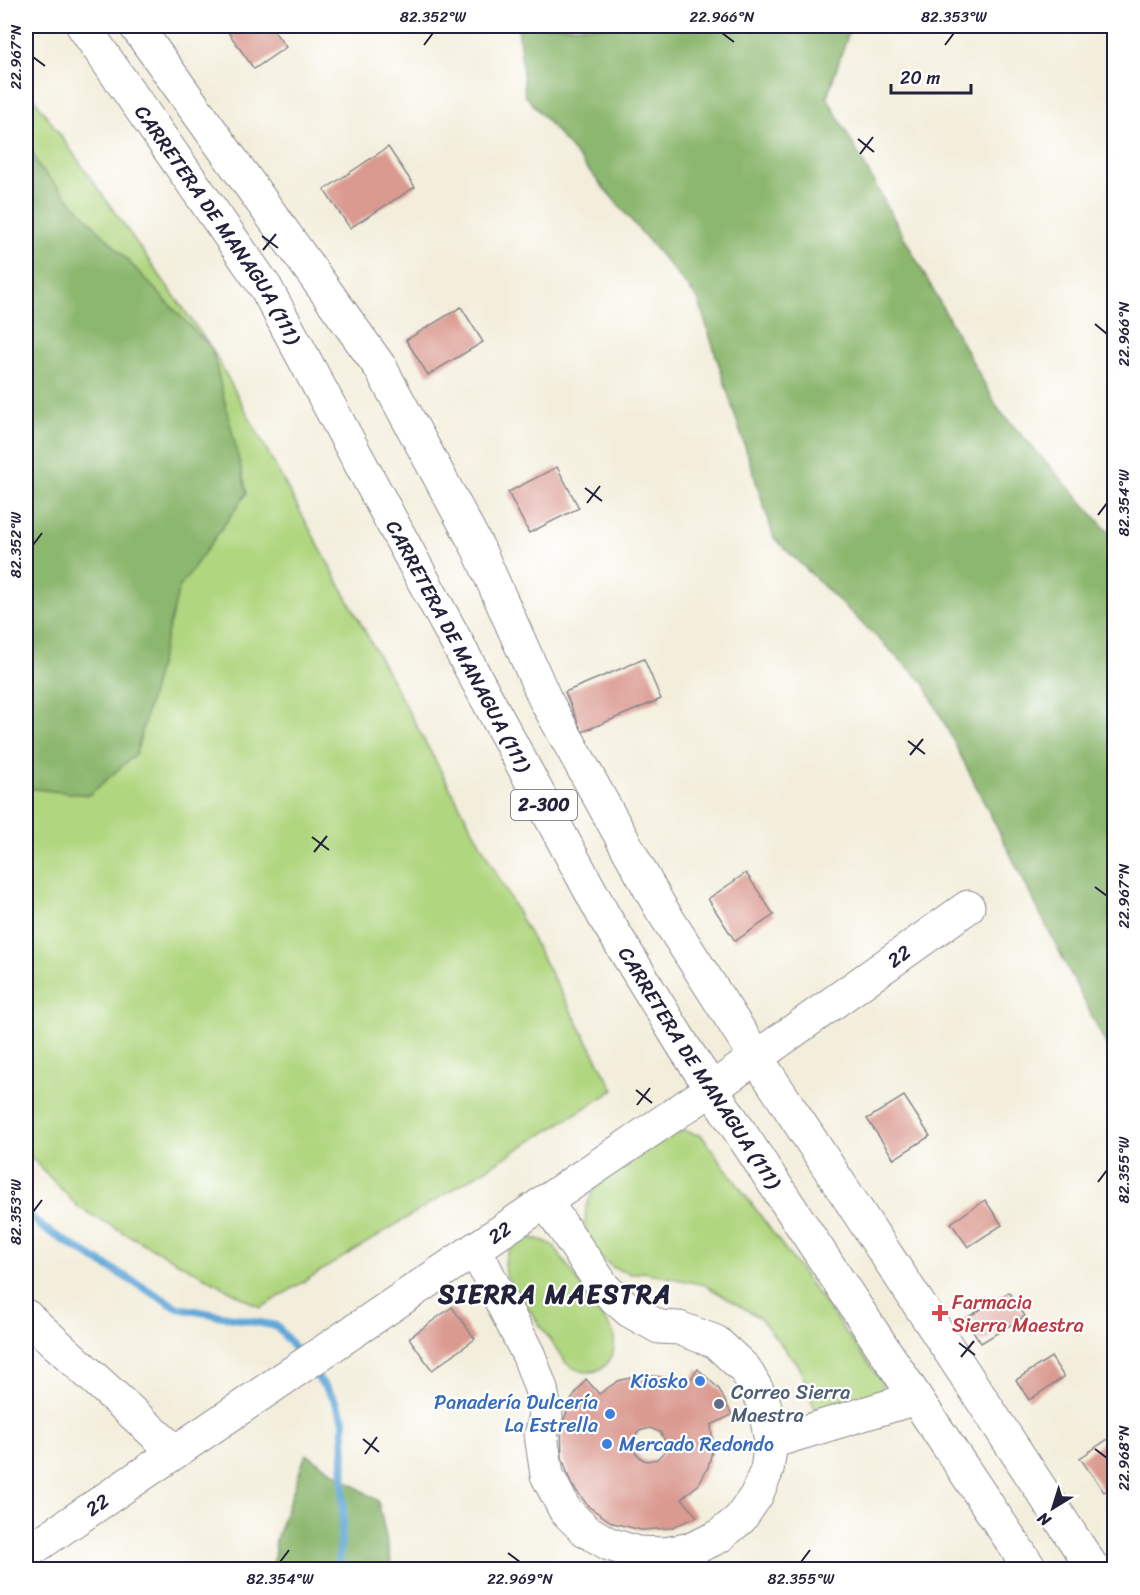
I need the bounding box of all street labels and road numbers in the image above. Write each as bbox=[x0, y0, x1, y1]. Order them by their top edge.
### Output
street label: CARRETERA DE MANAGUA (111) bbox=[125, 97, 311, 351]
street label: CARRETERA DE MANAGUA (111) bbox=[376, 513, 541, 779]
road number: 2-300 bbox=[511, 790, 577, 820]
street label: 22 bbox=[879, 935, 919, 977]
street label: CARRETERA DE MANAGUA (111) bbox=[609, 940, 791, 1197]
street label: 22 bbox=[480, 1211, 519, 1253]
street label: 22 bbox=[78, 1484, 117, 1526]

